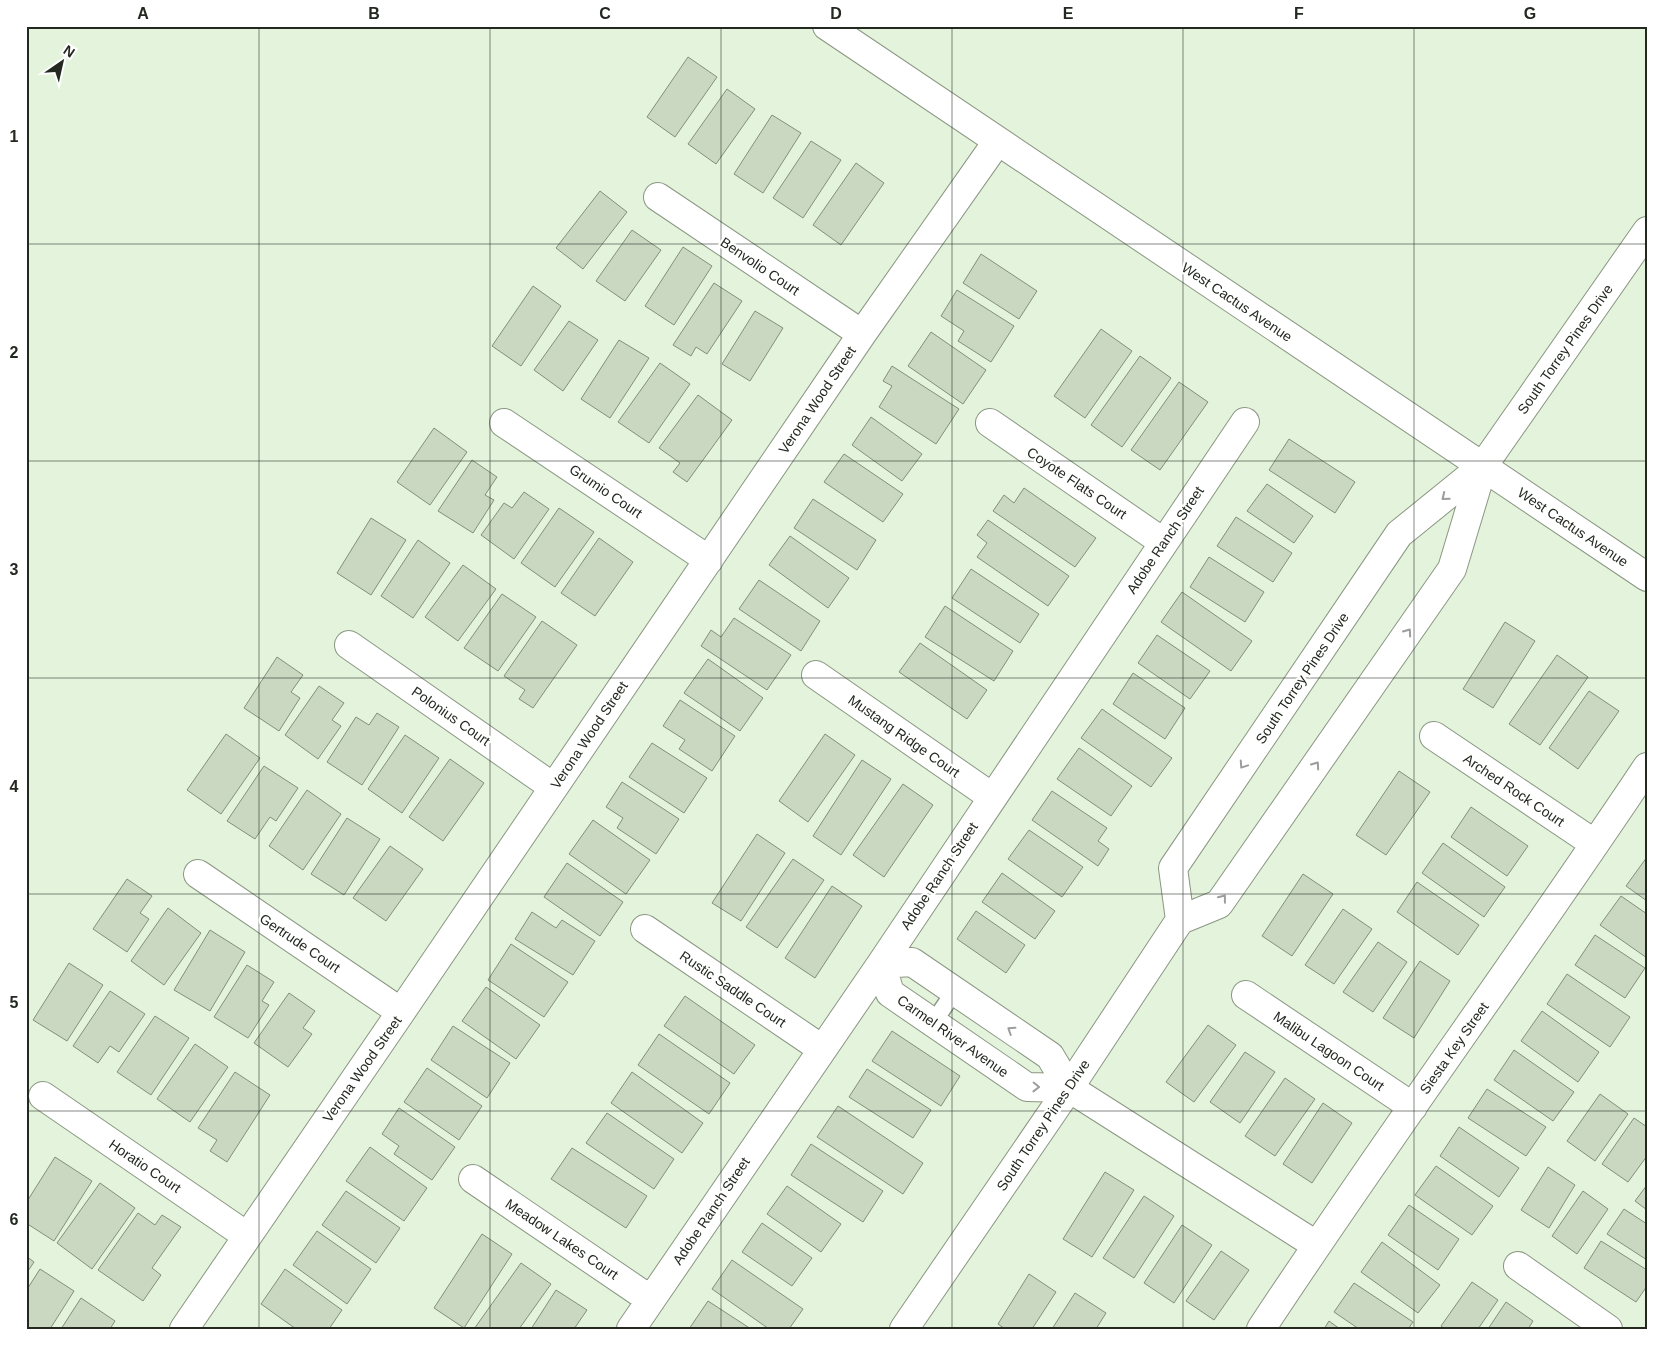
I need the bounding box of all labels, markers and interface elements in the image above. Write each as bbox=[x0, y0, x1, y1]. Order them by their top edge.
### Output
text: A bbox=[137, 5, 149, 22]
text: B bbox=[368, 5, 380, 22]
text: C bbox=[599, 5, 611, 22]
text: D bbox=[830, 5, 842, 22]
text: E bbox=[1063, 5, 1074, 22]
text: F bbox=[1294, 5, 1304, 22]
text: G bbox=[1524, 5, 1536, 22]
north arrow bbox=[38, 38, 88, 88]
text: N bbox=[61, 42, 78, 61]
text: 1 bbox=[10, 128, 19, 145]
street label: Benvolio Court bbox=[717, 234, 803, 298]
street label: West Cactus Avenue bbox=[1179, 259, 1295, 345]
street label: South Torrey Pines Drive bbox=[1514, 281, 1616, 417]
street label: Verona Wood Street bbox=[775, 343, 859, 457]
text: 2 bbox=[10, 344, 19, 361]
street label: Coyote Flats Court bbox=[1024, 444, 1130, 522]
street label: Grumio Court bbox=[567, 461, 645, 521]
street label: Adobe Ranch Street bbox=[1123, 483, 1207, 597]
street label: West Cactus Avenue bbox=[1515, 484, 1631, 570]
one-way arrow bbox=[1442, 491, 1451, 499]
text: 3 bbox=[10, 561, 19, 578]
street label: South Torrey Pines Drive bbox=[1252, 609, 1352, 747]
one-way arrow bbox=[1402, 628, 1411, 638]
street label: Verona Wood Street bbox=[547, 678, 631, 792]
street label: Polonius Court bbox=[409, 683, 493, 749]
street label: Mustang Ridge Court bbox=[845, 692, 963, 781]
street label: Arched Rock Court bbox=[1460, 750, 1568, 830]
one-way arrow bbox=[1240, 759, 1249, 768]
one-way arrow bbox=[1310, 761, 1319, 771]
text: 4 bbox=[10, 778, 19, 795]
street label: Adobe Ranch Street bbox=[897, 819, 981, 933]
one-way arrow bbox=[1217, 895, 1225, 904]
street label: Gertrude Court bbox=[257, 910, 343, 976]
street label: Rustic Saddle Court bbox=[677, 948, 789, 1031]
street label: Carmel River Avenue bbox=[894, 992, 1012, 1081]
text: 5 bbox=[10, 994, 19, 1011]
street label: Siesta Key Street bbox=[1416, 999, 1492, 1097]
street label: Malibu Lagoon Court bbox=[1271, 1008, 1387, 1094]
street label: Verona Wood Street bbox=[319, 1013, 405, 1125]
one-way arrow bbox=[1008, 1027, 1017, 1036]
street label: South Torrey Pines Drive bbox=[993, 1056, 1093, 1194]
one-way arrow bbox=[1033, 1082, 1041, 1093]
street label: Horatio Court bbox=[106, 1136, 184, 1196]
street label: Adobe Ranch Street bbox=[669, 1154, 753, 1268]
street label: Meadow Lakes Court bbox=[503, 1195, 621, 1283]
text: 6 bbox=[10, 1211, 19, 1228]

